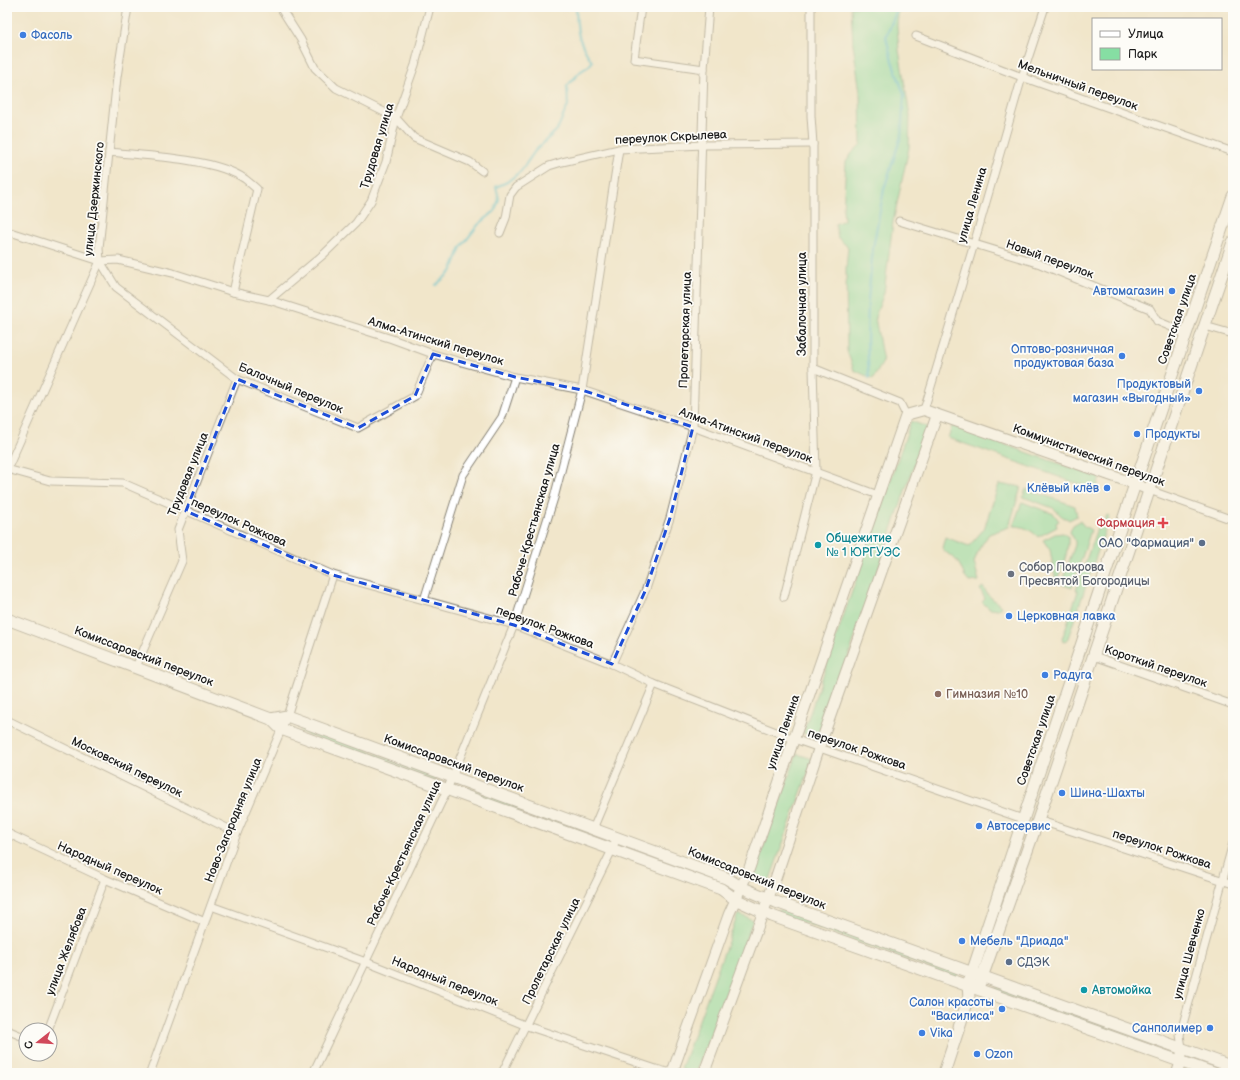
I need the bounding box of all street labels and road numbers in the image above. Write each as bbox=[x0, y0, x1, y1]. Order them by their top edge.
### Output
street label: Мельничный переулок bbox=[1016, 57, 1141, 114]
street label: Трудовая улица bbox=[357, 101, 398, 191]
street label: переулок Скрылева bbox=[615, 127, 727, 148]
street label: улица Дзержинского bbox=[81, 141, 108, 257]
street label: улица Ленина bbox=[955, 166, 990, 245]
street label: Новый переулок bbox=[1004, 237, 1096, 283]
street label: Забалочная улица bbox=[795, 252, 810, 356]
street label: Пролетарская улица bbox=[676, 271, 695, 389]
street label: Советская улица bbox=[1155, 272, 1200, 367]
street label: Алма-Атинский переулок bbox=[365, 313, 506, 369]
street label: Балочный переулок bbox=[236, 360, 346, 418]
street label: Алма-Атинский переулок bbox=[676, 404, 815, 467]
street label: Коммунистический переулок bbox=[1011, 421, 1168, 490]
street label: Трудовая улица bbox=[165, 430, 212, 518]
street label: Рабоче-Крестьянская улица bbox=[505, 442, 564, 599]
street label: переулок Рожкова bbox=[189, 495, 289, 550]
street label: переулок Рожкова bbox=[494, 603, 596, 652]
street label: Комиссаровский переулок bbox=[72, 623, 216, 690]
street label: Короткий переулок bbox=[1103, 642, 1210, 691]
street label: улица Ленина bbox=[764, 693, 803, 772]
street label: Советская улица bbox=[1014, 693, 1059, 788]
street label: переулок Рожкова bbox=[806, 726, 908, 773]
street label: Комиссаровский переулок bbox=[382, 731, 526, 796]
street label: Московский переулок bbox=[69, 734, 185, 801]
street label: Ново-Загородняя улица bbox=[202, 756, 265, 885]
street label: Рабоче-Крестьянская улица bbox=[364, 778, 445, 928]
street label: переулок Рожкова bbox=[1110, 826, 1213, 873]
street label: Народный переулок bbox=[55, 839, 165, 899]
street label: Комиссаровский переулок bbox=[685, 844, 829, 913]
street label: Пролетарская улица bbox=[519, 895, 584, 1007]
street label: улица Желябова bbox=[43, 905, 90, 997]
street label: улица Шевченко bbox=[1170, 907, 1209, 1001]
street label: Народный переулок bbox=[389, 953, 501, 1010]

